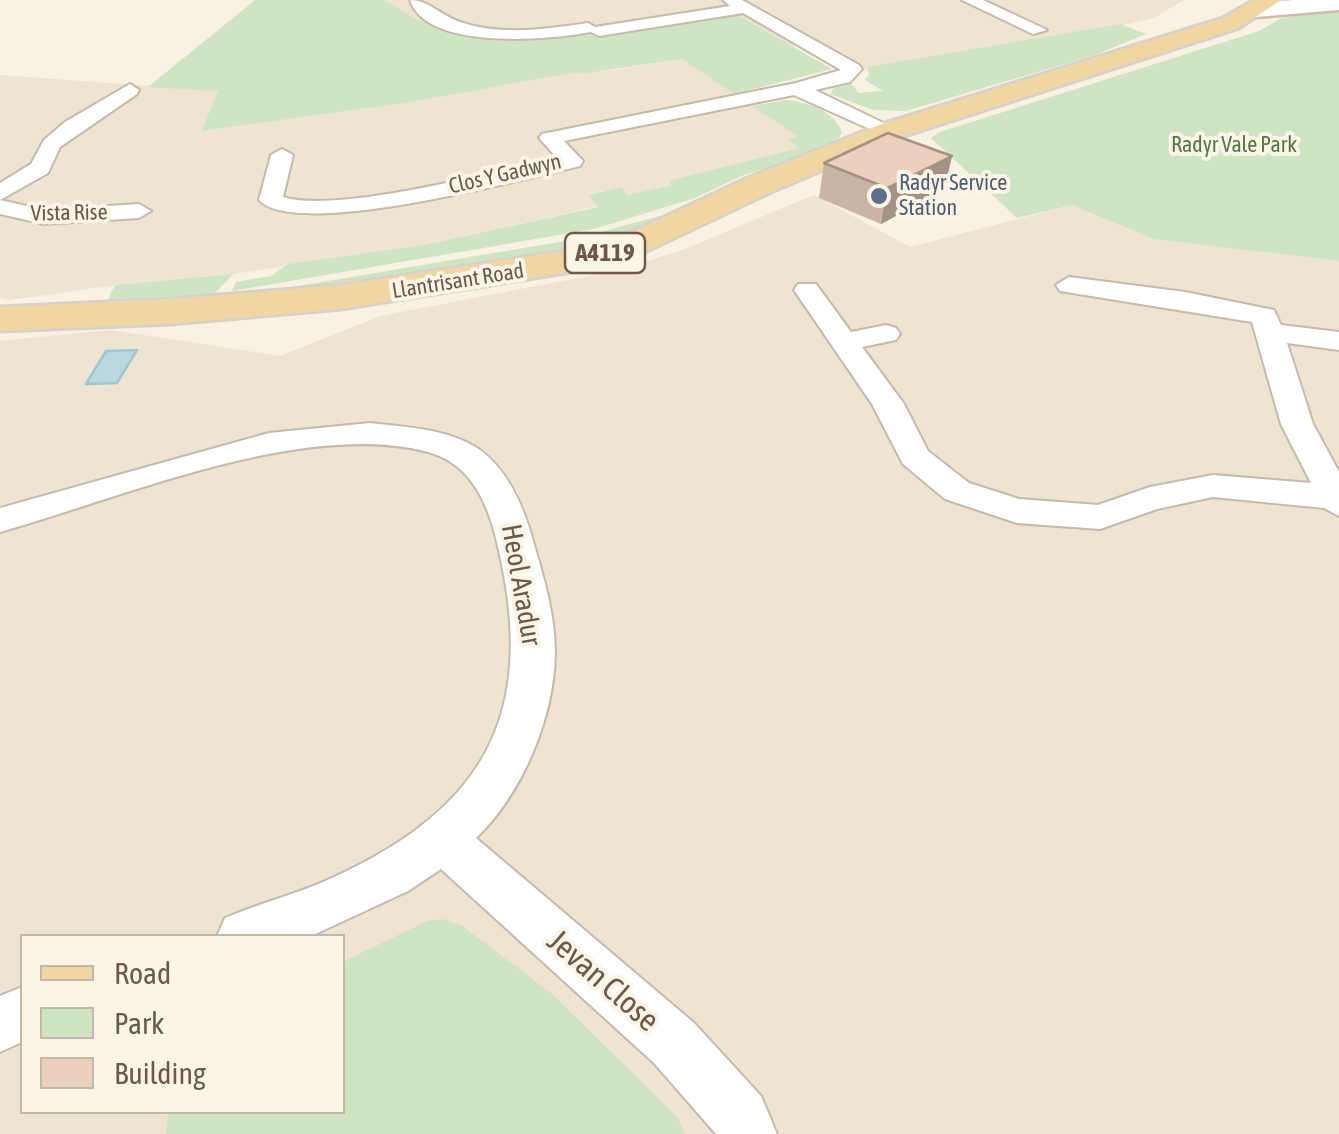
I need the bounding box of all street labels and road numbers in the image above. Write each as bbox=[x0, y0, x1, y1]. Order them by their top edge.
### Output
street label: Clos Y Gadwyn bbox=[446, 148, 564, 200]
street label: Vista Rise bbox=[30, 199, 108, 227]
road number: A4119 bbox=[565, 233, 645, 273]
street label: Llantrisant Road bbox=[390, 258, 526, 304]
street label: Heol Aradur bbox=[494, 522, 548, 648]
street label: Jevan Close bbox=[539, 922, 667, 1040]

